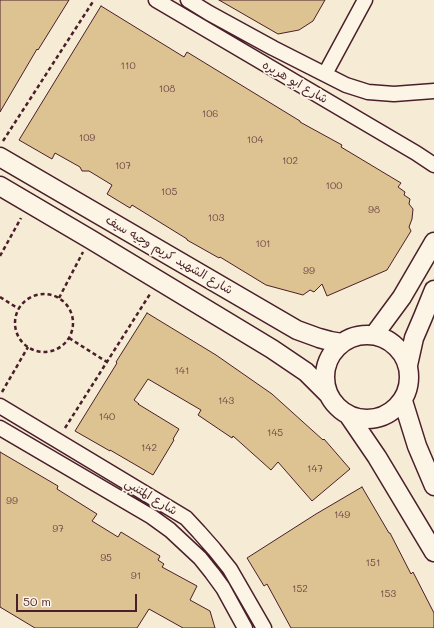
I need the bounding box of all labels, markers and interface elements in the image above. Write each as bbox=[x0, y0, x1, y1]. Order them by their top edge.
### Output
street label: شارع ابو هريره bbox=[260, 57, 330, 107]
house number: 110 bbox=[120, 60, 136, 72]
house number: 108 bbox=[159, 83, 175, 95]
house number: 106 bbox=[202, 108, 218, 120]
house number: 109 bbox=[79, 132, 95, 144]
house number: 104 bbox=[247, 134, 263, 146]
house number: 102 bbox=[282, 155, 298, 167]
house number: 107 bbox=[115, 160, 131, 172]
house number: 100 bbox=[326, 180, 342, 192]
house number: 105 bbox=[161, 186, 177, 198]
house number: 98 bbox=[368, 204, 380, 216]
house number: 103 bbox=[208, 212, 224, 224]
street label: شارع الشهيد كريم وجيه سيف bbox=[103, 213, 235, 297]
house number: 101 bbox=[255, 238, 271, 250]
house number: 99 bbox=[303, 265, 315, 277]
house number: 141 bbox=[175, 365, 189, 377]
house number: 143 bbox=[218, 395, 234, 407]
house number: 140 bbox=[99, 411, 115, 423]
house number: 145 bbox=[267, 427, 283, 439]
house number: 142 bbox=[141, 442, 157, 454]
house number: 147 bbox=[307, 463, 323, 475]
street label: شارع المتنبي bbox=[122, 476, 180, 518]
house number: 99 bbox=[6, 495, 18, 507]
house number: 149 bbox=[334, 509, 350, 521]
house number: 97 bbox=[52, 523, 64, 535]
house number: 95 bbox=[100, 552, 112, 564]
house number: 151 bbox=[366, 557, 380, 569]
house number: 91 bbox=[131, 570, 141, 582]
house number: 152 bbox=[292, 583, 308, 595]
scale bar bbox=[18, 586, 139, 612]
house number: 153 bbox=[380, 588, 396, 600]
text: 50 m bbox=[23, 593, 51, 609]

